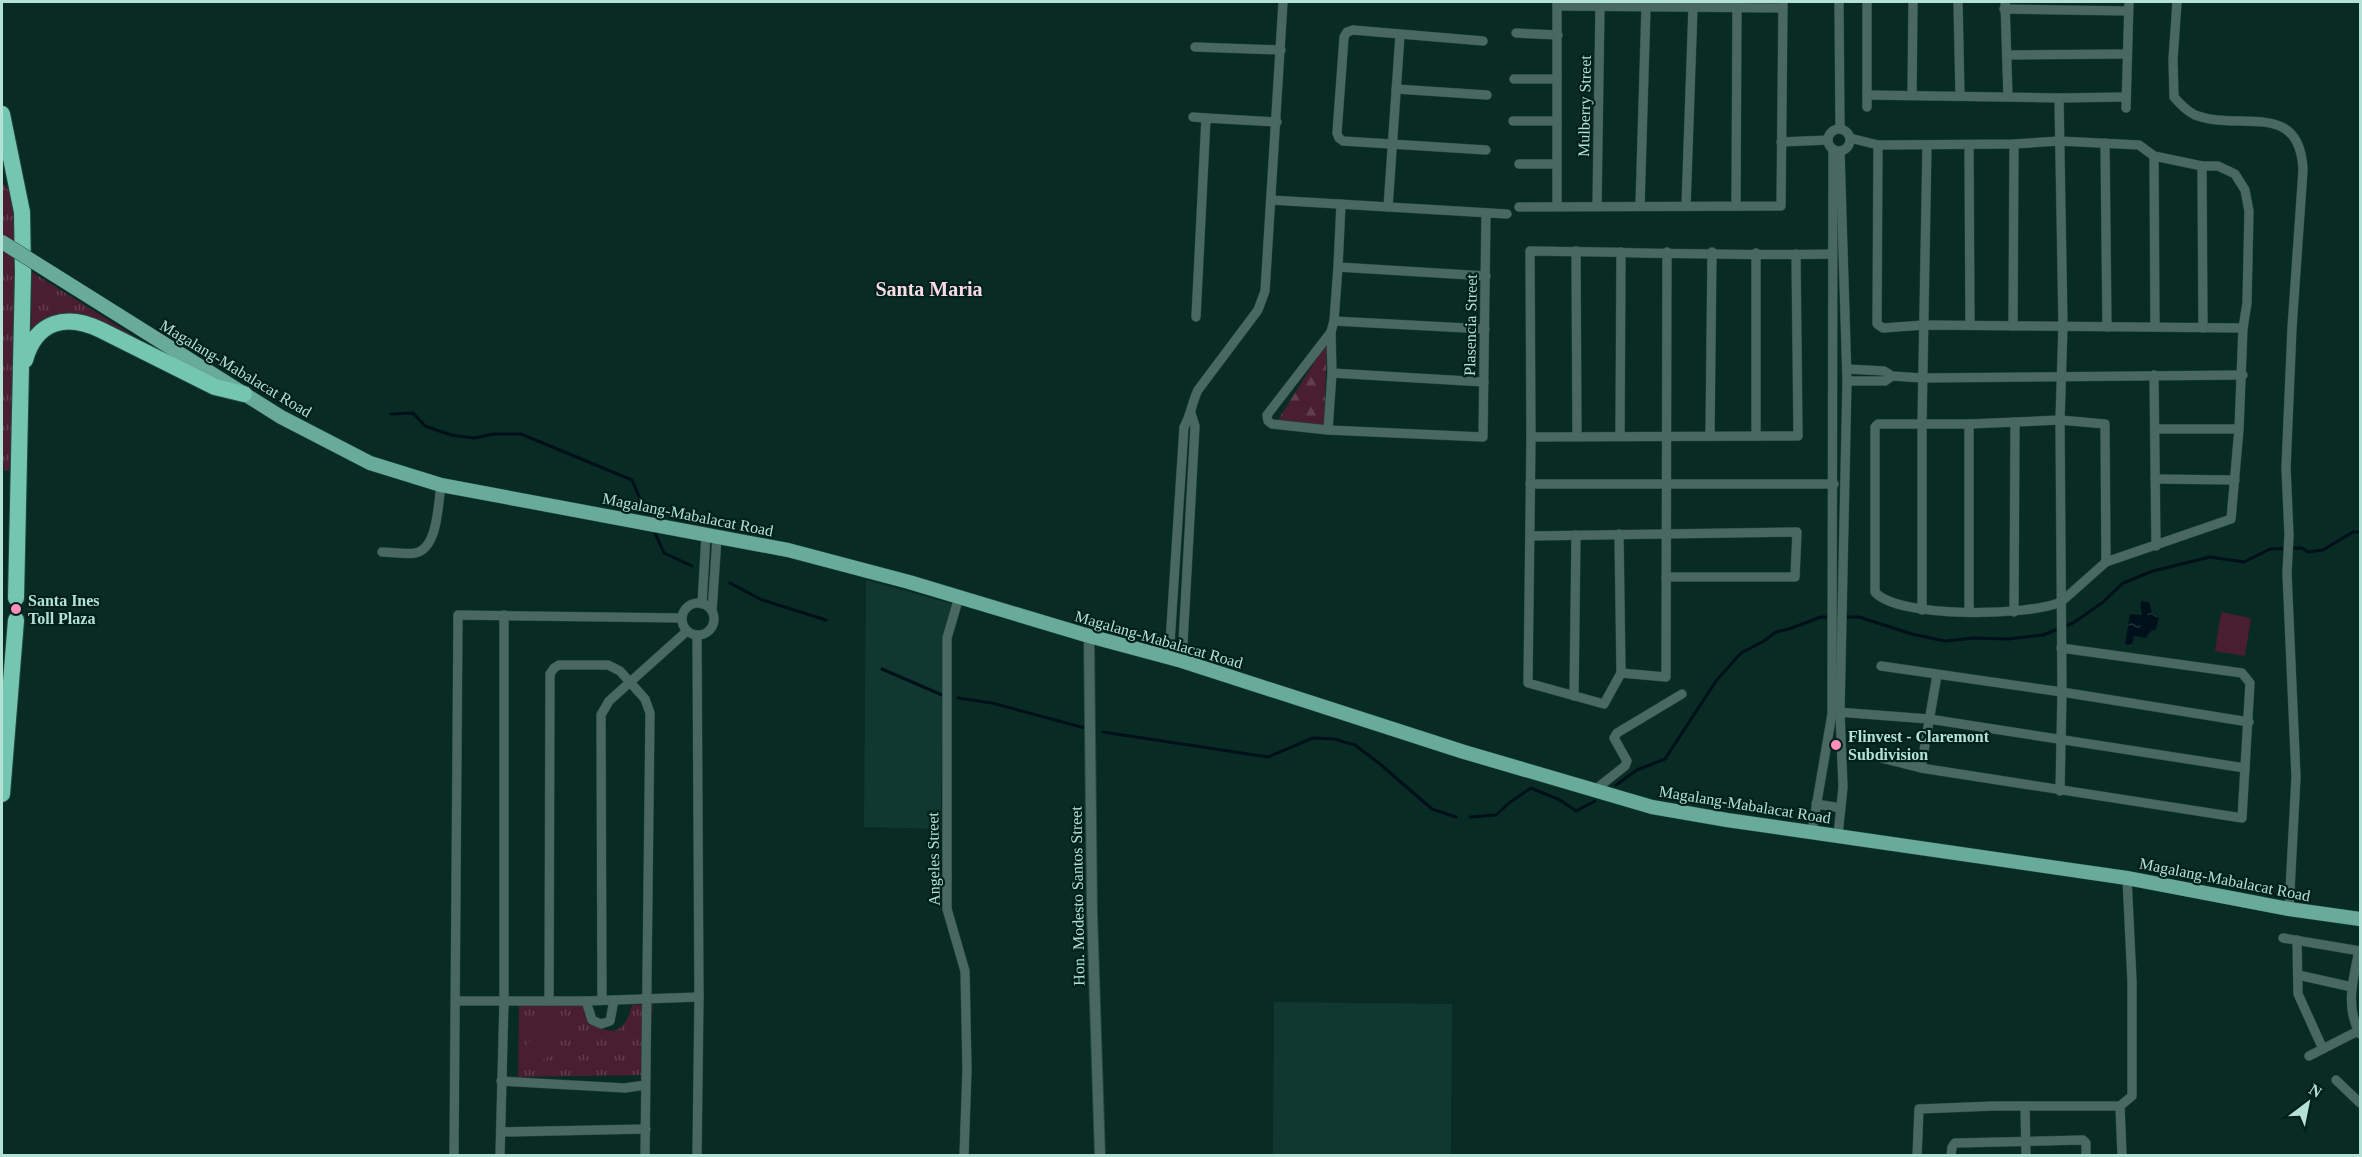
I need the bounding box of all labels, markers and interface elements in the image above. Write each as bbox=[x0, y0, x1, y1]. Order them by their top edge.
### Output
street label: Mulberry Street bbox=[1575, 54, 1595, 157]
street label: Plasencia Street bbox=[1461, 273, 1480, 376]
district label: Santa Maria bbox=[875, 278, 983, 300]
street label: Magalang-Mabalacat Road bbox=[156, 316, 315, 421]
street label: Magalang-Mabalacat Road bbox=[601, 490, 775, 540]
place label: Santa Ines Toll Plaza bbox=[28, 592, 100, 627]
marker: Santa Ines Toll Plaza bbox=[9, 602, 23, 616]
street label: Magalang-Mabalacat Road bbox=[1073, 607, 1245, 673]
place label: Flinvest - Claremont Subdivision bbox=[1848, 728, 1990, 763]
marker: Flinvest - Claremont Subdivision bbox=[1829, 738, 1843, 752]
street label: Magalang-Mabalacat Road bbox=[1658, 783, 1832, 827]
street label: Hon. Modesto Santos Street bbox=[1067, 806, 1088, 986]
street label: Angeles Street bbox=[924, 811, 944, 906]
street label: Magalang-Mabalacat Road bbox=[2138, 855, 2312, 905]
north arrow bbox=[2278, 1073, 2338, 1133]
text: N bbox=[2306, 1080, 2325, 1101]

